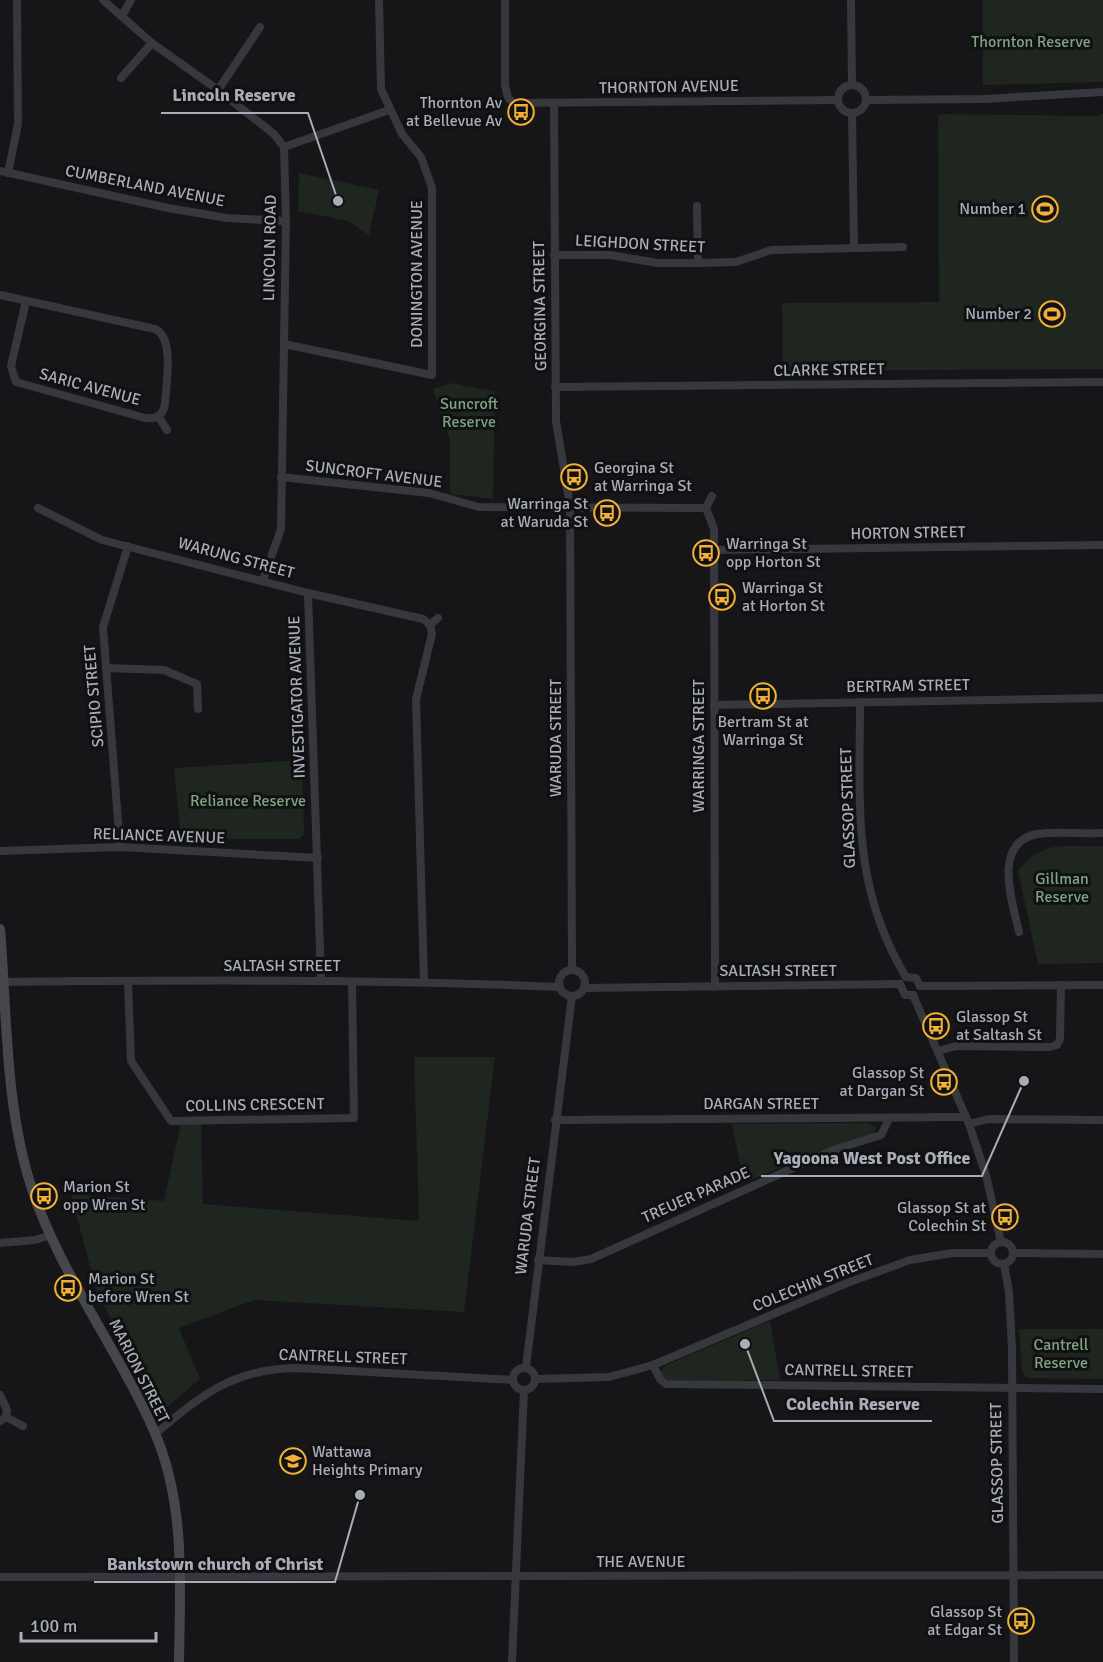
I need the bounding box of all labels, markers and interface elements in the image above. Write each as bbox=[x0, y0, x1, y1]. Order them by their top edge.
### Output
park label: Thornton Reserve bbox=[971, 32, 1091, 52]
street label: THORNTON AVENUE bbox=[599, 76, 739, 98]
callout: Lincoln Reserve bbox=[161, 77, 308, 113]
text: Lincoln Reserve bbox=[172, 84, 296, 106]
place label: Thornton Av at Bellevue Av bbox=[406, 93, 503, 131]
bus stop icon: Thornton Av at Bellevue Av bbox=[506, 97, 536, 127]
street label: CUMBERLAND AVENUE bbox=[63, 161, 227, 211]
sports icon: Number 1 bbox=[1030, 194, 1060, 224]
street label: LINCOLN ROAD bbox=[259, 195, 281, 301]
place label: Number 1 bbox=[959, 199, 1026, 219]
street label: DONINGTON AVENUE bbox=[407, 200, 427, 348]
street label: LEIGHDON STREET bbox=[574, 231, 706, 257]
street label: GEORGINA STREET bbox=[529, 241, 551, 371]
sports icon: Number 2 bbox=[1037, 299, 1067, 329]
place label: Number 2 bbox=[965, 304, 1032, 324]
street label: CLARKE STREET bbox=[773, 359, 885, 381]
street label: SARIC AVENUE bbox=[37, 364, 143, 410]
park label: Suncroft Reserve bbox=[440, 394, 499, 432]
street label: SUNCROFT AVENUE bbox=[304, 456, 444, 492]
place label: Georgina St at Warringa St bbox=[594, 458, 692, 496]
bus stop icon: Georgina St at Warringa St bbox=[559, 462, 589, 492]
place label: Warringa St at Waruda St bbox=[501, 494, 588, 532]
bus stop icon: Warringa St at Waruda St bbox=[592, 498, 622, 528]
street label: HORTON STREET bbox=[850, 522, 966, 544]
street label: WARUNG STREET bbox=[176, 533, 296, 583]
place label: Warringa St opp Horton St bbox=[726, 534, 821, 572]
bus stop icon: Warringa St opp Horton St bbox=[691, 538, 721, 568]
place label: Warringa St at Horton St bbox=[742, 578, 825, 616]
bus stop icon: Warringa St at Horton St bbox=[707, 582, 737, 612]
street label: INVESTIGATOR AVENUE bbox=[284, 615, 310, 779]
street label: SCIPIO STREET bbox=[80, 644, 108, 748]
street label: BERTRAM STREET bbox=[846, 675, 970, 697]
street label: WARUDA STREET bbox=[546, 679, 566, 797]
street label: WARRINGA STREET bbox=[689, 679, 709, 813]
bus stop icon: Bertram St at Warringa St bbox=[748, 681, 778, 711]
place label: Bertram St at Warringa St bbox=[717, 712, 809, 750]
street label: GLASSOP STREET bbox=[836, 747, 860, 869]
park label: Reliance Reserve bbox=[190, 791, 306, 811]
street label: RELIANCE AVENUE bbox=[93, 824, 225, 848]
park label: Gillman Reserve bbox=[1035, 869, 1089, 907]
street label: SALTASH STREET bbox=[223, 956, 341, 976]
street label: SALTASH STREET bbox=[719, 961, 837, 981]
place label: Glassop St at Saltash St bbox=[956, 1007, 1042, 1045]
bus stop icon: Glassop St at Saltash St bbox=[921, 1011, 951, 1041]
place label: Glassop St at Dargan St bbox=[840, 1063, 924, 1101]
bus stop icon: Glassop St at Dargan St bbox=[929, 1067, 959, 1097]
street label: COLLINS CRESCENT bbox=[185, 1094, 325, 1116]
street label: DARGAN STREET bbox=[703, 1094, 819, 1114]
callout: Yagoona West Post Office bbox=[761, 1140, 982, 1176]
text: Yagoona West Post Office bbox=[773, 1147, 971, 1169]
street label: WARUDA STREET bbox=[511, 1156, 545, 1276]
street label: TREUER PARADE bbox=[639, 1162, 753, 1228]
place label: Marion St opp Wren St bbox=[63, 1177, 146, 1215]
bus stop icon: Marion St opp Wren St bbox=[29, 1181, 59, 1211]
place label: Glassop St at Colechin St bbox=[897, 1198, 986, 1236]
bus stop icon: Glassop St at Colechin St bbox=[990, 1202, 1020, 1232]
street label: COLECHIN STREET bbox=[750, 1250, 877, 1316]
place label: Marion St before Wren St bbox=[88, 1269, 189, 1307]
bus stop icon: Marion St before Wren St bbox=[53, 1273, 83, 1303]
street label: MARION STREET bbox=[104, 1316, 174, 1426]
park label: Cantrell Reserve bbox=[1034, 1335, 1089, 1373]
street label: CANTRELL STREET bbox=[278, 1345, 408, 1369]
street label: CANTRELL STREET bbox=[784, 1360, 914, 1382]
callout: Colechin Reserve bbox=[774, 1385, 932, 1421]
text: Colechin Reserve bbox=[786, 1393, 920, 1415]
street label: GLASSOP STREET bbox=[986, 1402, 1008, 1524]
place label: Wattawa Heights Primary bbox=[312, 1442, 423, 1480]
school or university icon: Wattawa Heights Primary bbox=[278, 1446, 308, 1476]
callout: Bankstown church of Christ bbox=[94, 1546, 335, 1582]
street label: THE AVENUE bbox=[596, 1552, 686, 1572]
text: Bankstown church of Christ bbox=[107, 1553, 323, 1575]
place label: Glassop St at Edgar St bbox=[927, 1602, 1002, 1640]
scale bar bbox=[21, 1605, 156, 1643]
bus stop icon: Glassop St at Edgar St bbox=[1006, 1606, 1036, 1636]
text: 100 m bbox=[30, 1615, 77, 1637]

